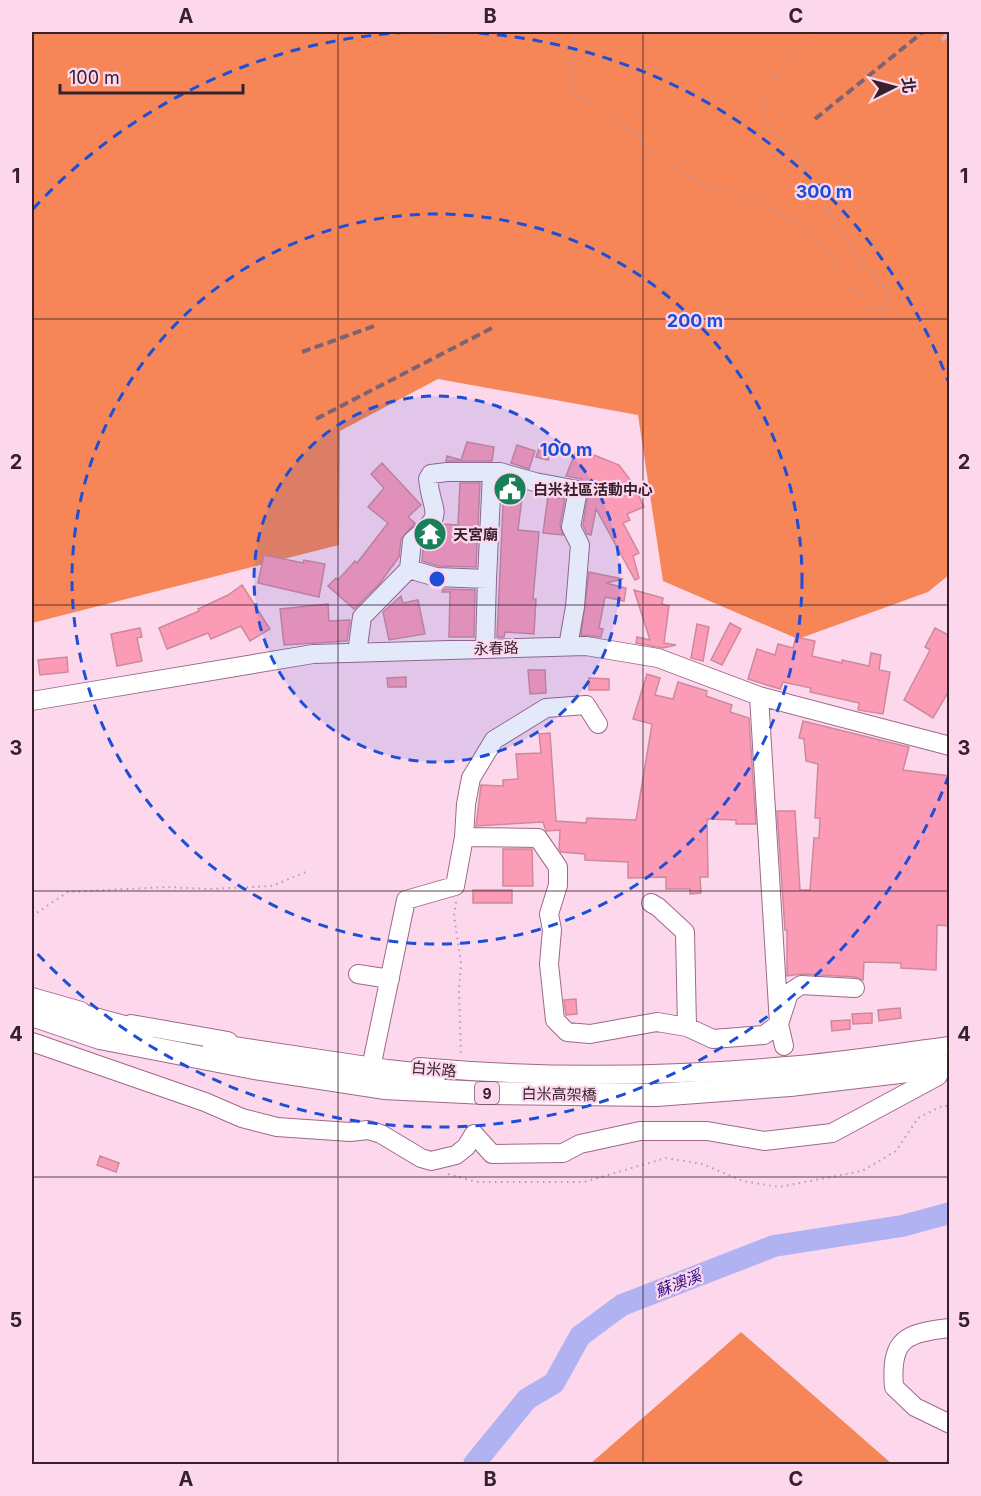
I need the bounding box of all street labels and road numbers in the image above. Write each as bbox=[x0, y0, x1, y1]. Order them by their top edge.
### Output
street label: 永春路 bbox=[473, 638, 519, 658]
street label: 白米路 bbox=[411, 1058, 457, 1080]
road number: 9 bbox=[475, 1082, 499, 1104]
street label: 白米高架橋 bbox=[521, 1084, 597, 1104]

